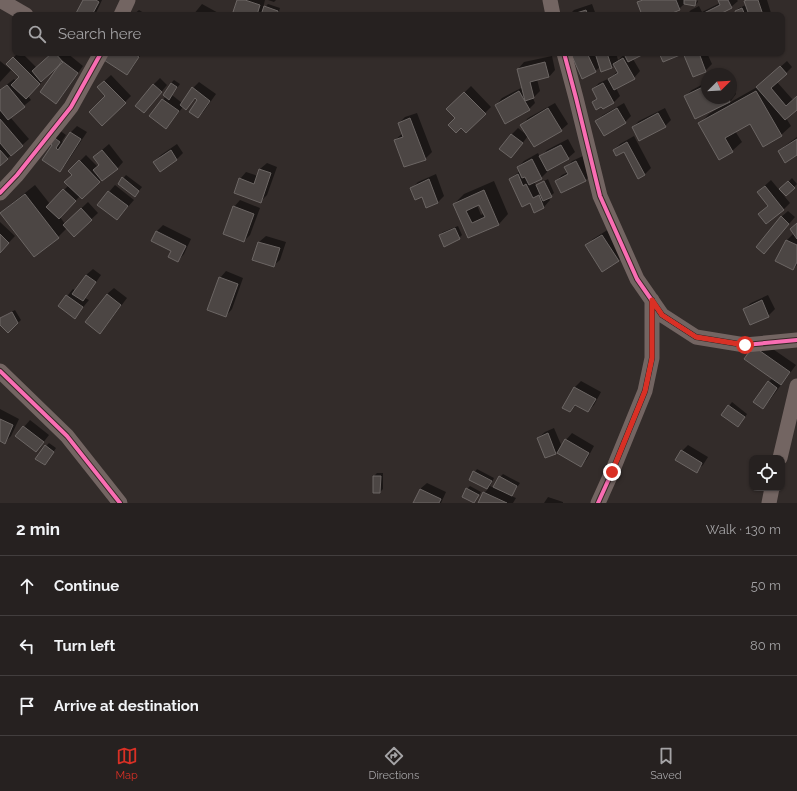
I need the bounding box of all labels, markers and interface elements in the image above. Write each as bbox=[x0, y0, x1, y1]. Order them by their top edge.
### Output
search box bbox=[12, 12, 785, 56]
icon: search bbox=[26, 23, 48, 45]
text: Search here bbox=[58, 25, 141, 43]
north arrow bbox=[701, 68, 737, 104]
route start bbox=[736, 336, 754, 354]
map controls bbox=[749, 455, 785, 491]
button: locate bbox=[749, 455, 785, 491]
route end bbox=[603, 463, 621, 481]
text: 2 min bbox=[16, 519, 60, 539]
text: Walk · 130 m bbox=[706, 522, 781, 537]
icon: ahead bbox=[16, 575, 38, 597]
text: Continue bbox=[54, 577, 119, 595]
text: 50 m bbox=[751, 578, 781, 593]
icon: left bbox=[16, 635, 38, 657]
text: Turn left bbox=[54, 637, 115, 655]
text: 80 m bbox=[750, 638, 781, 653]
icon: arrive bbox=[16, 695, 38, 717]
text: Arrive at destination bbox=[54, 697, 199, 715]
tab: Map bbox=[115, 745, 138, 782]
tab: Directions bbox=[369, 745, 419, 782]
tab: Saved bbox=[650, 745, 682, 782]

